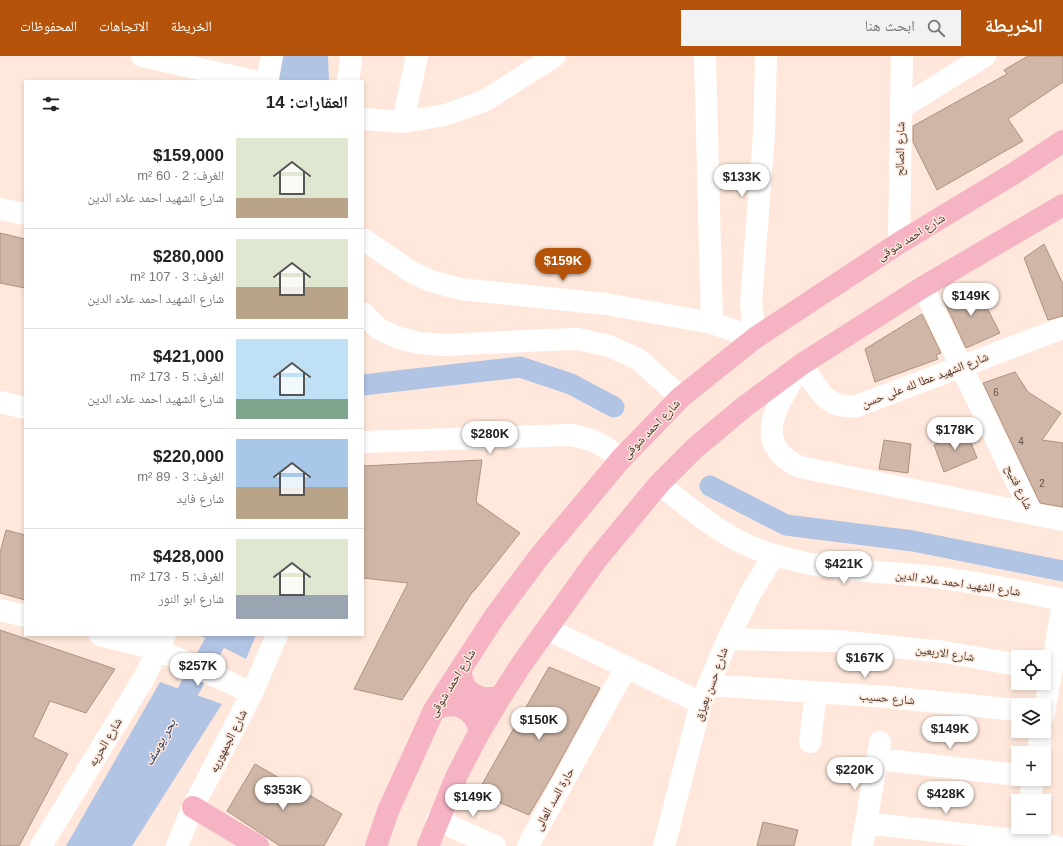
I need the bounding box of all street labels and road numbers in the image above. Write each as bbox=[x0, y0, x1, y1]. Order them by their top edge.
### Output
street label: شارع الصالح bbox=[893, 122, 908, 176]
street label: شارع احمد شوقى bbox=[874, 211, 948, 264]
street label: شارع الشهيد عطا لله على حسن bbox=[860, 349, 991, 412]
street label: شارع احمد شوقى bbox=[619, 396, 684, 462]
street label: شارع فتيح bbox=[1001, 462, 1036, 512]
street label: شارع الشهيد احمد علاء الدين bbox=[894, 567, 1021, 600]
street label: شارع الاربعين bbox=[914, 642, 976, 665]
street label: شارع حسن بعيزق bbox=[691, 645, 732, 723]
street label: شارع احمد شوقى bbox=[426, 646, 479, 720]
street label: شارع حسيب bbox=[858, 689, 916, 708]
street label: شارع الجمهوريه bbox=[206, 707, 251, 775]
street label: شارع الحريه bbox=[85, 715, 126, 769]
street label: حارة السد العالى bbox=[531, 765, 577, 833]

